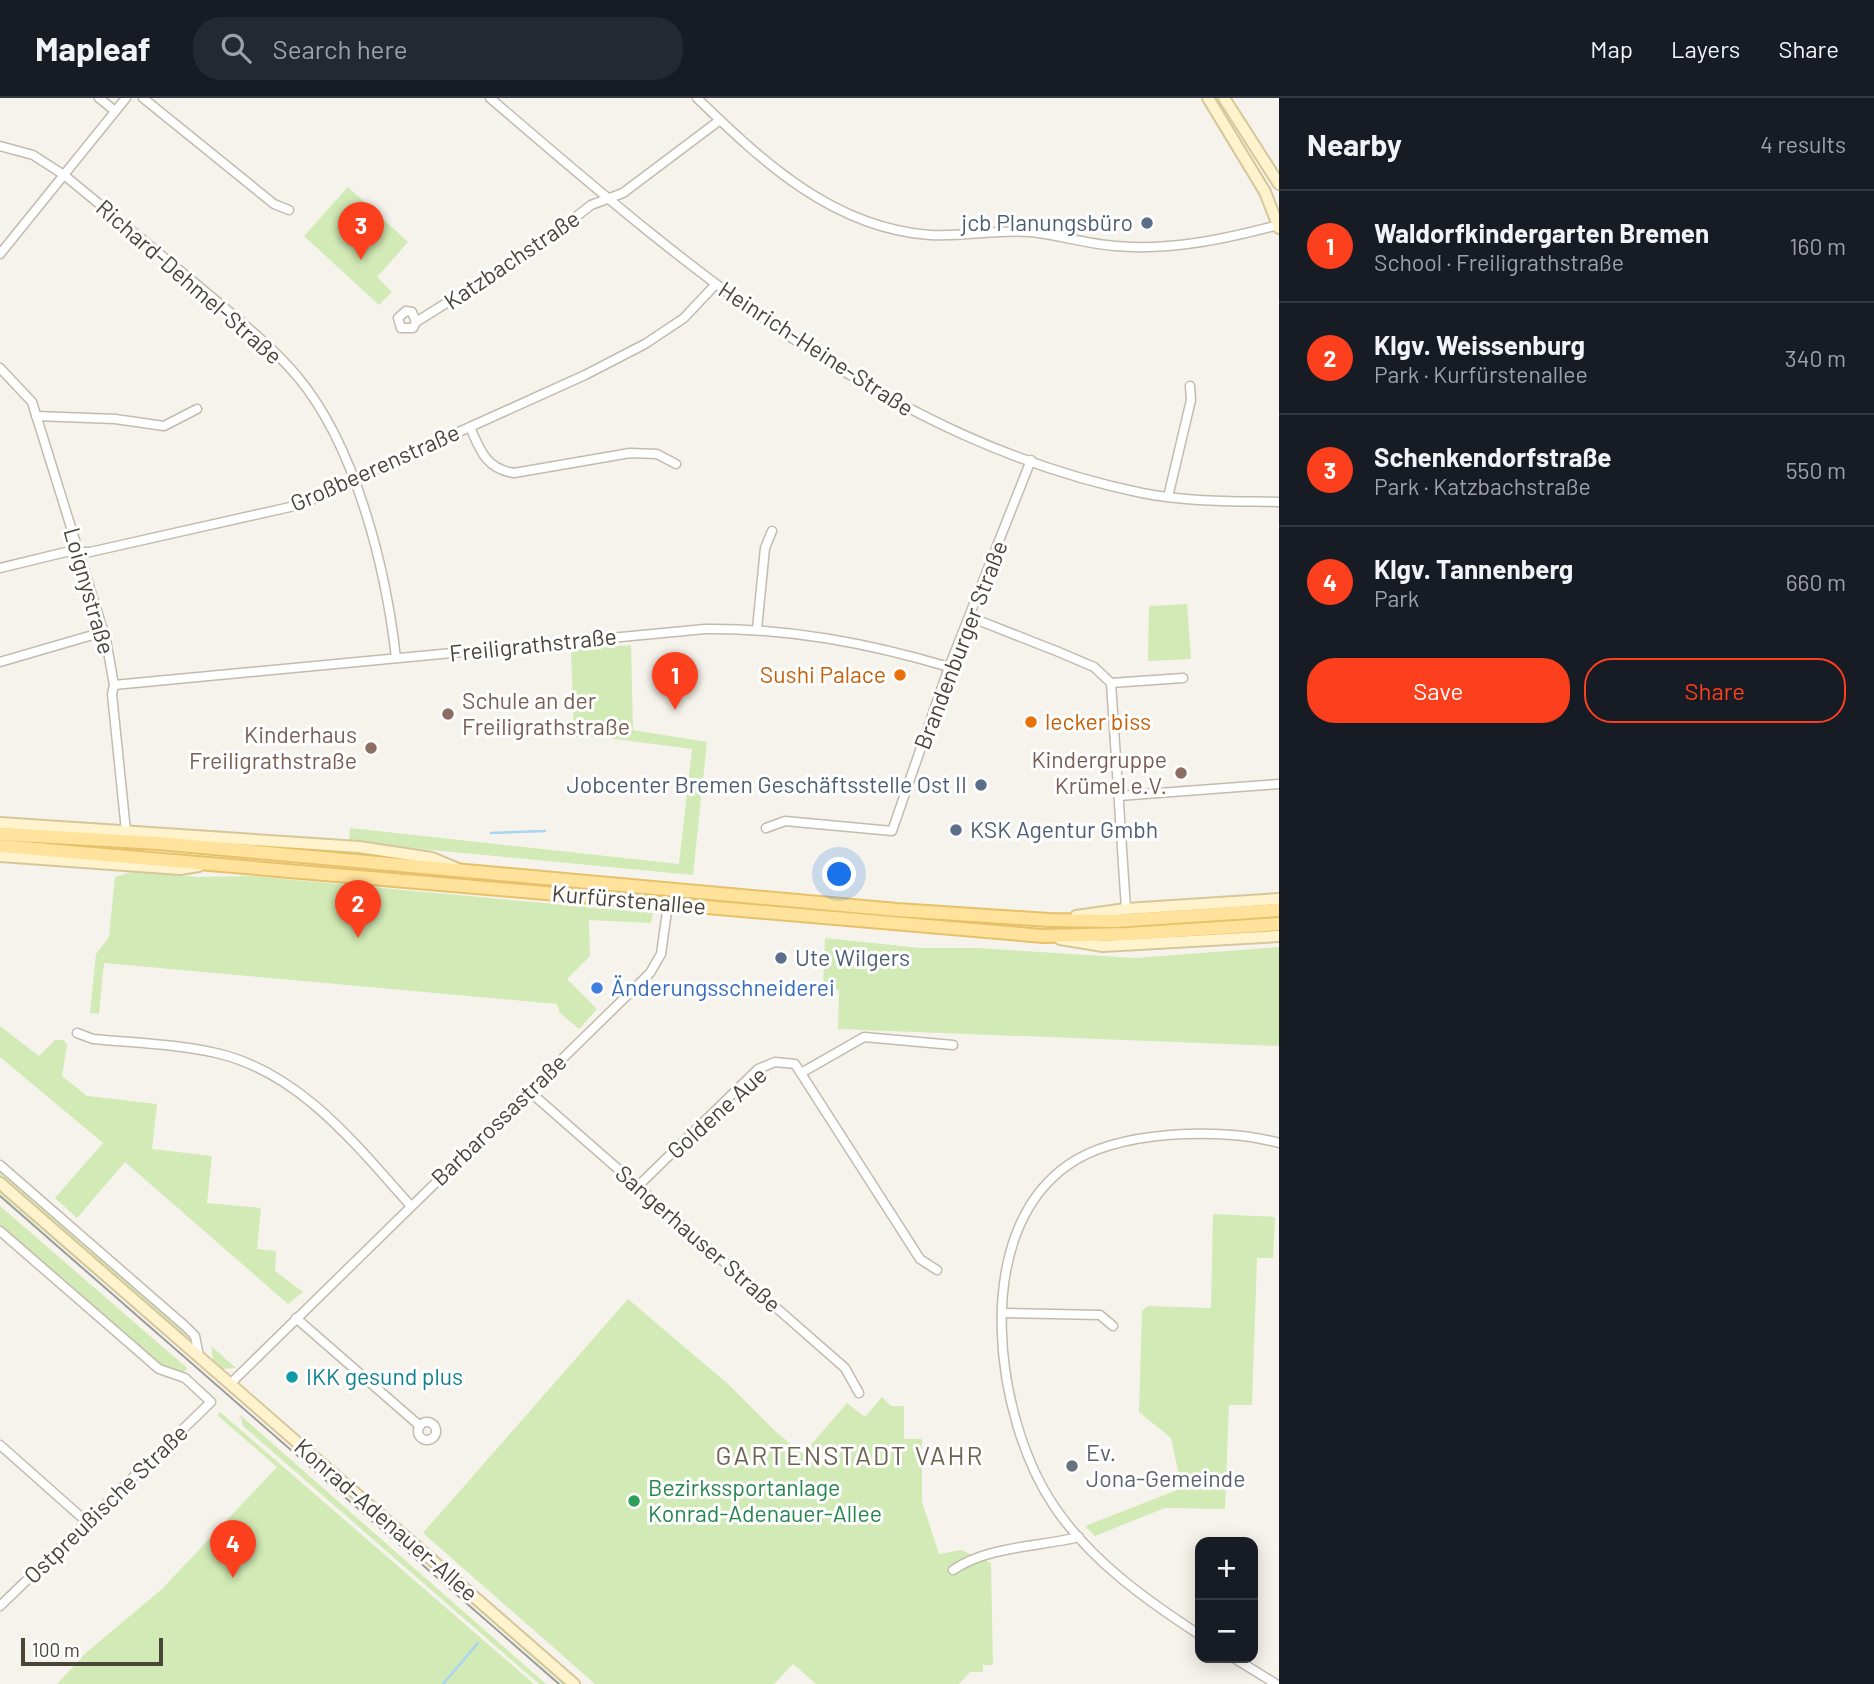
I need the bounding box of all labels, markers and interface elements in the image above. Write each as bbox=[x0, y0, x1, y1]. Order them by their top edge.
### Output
search box bbox=[193, 17, 683, 80]
text: Mapleaf bbox=[35, 28, 151, 68]
icon: search bbox=[217, 29, 255, 67]
text: Search here bbox=[273, 33, 408, 64]
text: Map bbox=[1590, 34, 1633, 63]
text: Layers bbox=[1671, 34, 1740, 63]
text: Share bbox=[1778, 34, 1839, 63]
text: Nearby bbox=[1307, 126, 1402, 162]
text: 4 results bbox=[1760, 130, 1846, 158]
street label: Richard-Dehmel-Straße bbox=[91, 193, 288, 370]
pin: 3 bbox=[338, 202, 384, 260]
street label: Katzbachstraße bbox=[438, 204, 585, 315]
place label: jcb Planungsbüro bbox=[961, 208, 1133, 236]
marker: jcb Planungsbüro bbox=[1139, 215, 1155, 231]
text: Waldorfkindergarten Bremen bbox=[1374, 217, 1709, 248]
text: 1 bbox=[1326, 232, 1334, 260]
text: 160 m bbox=[1789, 232, 1846, 260]
text: School · Freiligrathstraße bbox=[1374, 248, 1624, 276]
street label: Heinrich-Heine-Straße bbox=[714, 275, 919, 422]
text: Klgv. Weissenburg bbox=[1374, 329, 1585, 360]
text: 2 bbox=[1324, 344, 1336, 372]
text: 340 m bbox=[1785, 344, 1846, 372]
text: Park · Kurfürstenallee bbox=[1374, 360, 1588, 388]
street label: Großbeerenstraße bbox=[286, 417, 463, 517]
text: Schenkendorfstraße bbox=[1374, 441, 1612, 472]
text: 3 bbox=[1324, 456, 1336, 484]
text: 550 m bbox=[1786, 456, 1846, 484]
text: Park · Katzbachstraße bbox=[1374, 472, 1591, 500]
street label: Loignystraße bbox=[59, 524, 121, 657]
street label: Brandenburger Straße bbox=[907, 536, 1013, 753]
text: Klgv. Tannenberg bbox=[1374, 553, 1573, 584]
text: 4 bbox=[1323, 568, 1337, 596]
text: 660 m bbox=[1786, 568, 1846, 596]
text: Park bbox=[1374, 584, 1419, 612]
street label: Freiligrathstraße bbox=[448, 621, 618, 667]
pin: 1 bbox=[652, 652, 698, 710]
button: Save bbox=[1307, 658, 1570, 723]
button: Share bbox=[1584, 658, 1846, 723]
place label: Sushi Palace bbox=[760, 660, 886, 688]
marker: Sushi Palace bbox=[892, 667, 908, 683]
place label: Schule an der Freiligrathstraße bbox=[462, 686, 630, 740]
marker: Schule an der Freiligrathstraße bbox=[440, 706, 456, 722]
place label: lecker biss bbox=[1045, 707, 1151, 735]
marker: lecker biss bbox=[1023, 714, 1039, 730]
place label: Kinderhaus Freiligrathstraße bbox=[189, 720, 357, 774]
marker: Kinderhaus Freiligrathstraße bbox=[363, 740, 379, 756]
place label: Kindergruppe Krümel e.V. bbox=[1031, 745, 1167, 799]
marker: Kindergruppe Krümel e.V. bbox=[1173, 765, 1189, 781]
place label: Jobcenter Bremen Geschäftsstelle Ost II bbox=[566, 770, 967, 798]
marker: Jobcenter Bremen Geschäftsstelle Ost II bbox=[973, 777, 989, 793]
place label: KSK Agentur Gmbh bbox=[970, 815, 1158, 843]
marker: KSK Agentur Gmbh bbox=[948, 822, 964, 838]
your location bbox=[822, 857, 856, 891]
street label: Kurfürstenallee bbox=[551, 878, 707, 920]
pin: 2 bbox=[335, 880, 381, 938]
place label: Ute Wilgers bbox=[795, 943, 910, 971]
marker: Ute Wilgers bbox=[773, 950, 789, 966]
place label: Änderungsschneiderei bbox=[611, 973, 835, 1001]
marker: Änderungsschneiderei bbox=[589, 980, 605, 996]
street label: Barbarossastraße bbox=[425, 1048, 572, 1191]
street label: Goldene Aue bbox=[661, 1060, 772, 1164]
street label: Sangerhauser Straße bbox=[610, 1159, 787, 1318]
place label: IKK gesund plus bbox=[306, 1362, 463, 1390]
marker: IKK gesund plus bbox=[284, 1369, 300, 1385]
street label: Ostpreußische Straße bbox=[18, 1418, 193, 1589]
street label: Konrad-Adenauer-Allee bbox=[289, 1432, 484, 1607]
place label: Ev. Jona-Gemeinde bbox=[1086, 1438, 1245, 1492]
district label: GARTENSTADT VAHR bbox=[716, 1439, 984, 1470]
marker: Ev. Jona-Gemeinde bbox=[1064, 1458, 1080, 1474]
place label: Bezirkssportanlage Konrad-Adenauer-Allee bbox=[648, 1473, 882, 1527]
marker: Bezirkssportanlage Konrad-Adenauer-Allee bbox=[626, 1493, 642, 1509]
pin: 4 bbox=[210, 1520, 256, 1578]
map controls bbox=[1195, 1537, 1258, 1663]
button: + bbox=[1195, 1537, 1258, 1600]
button: − bbox=[1195, 1600, 1258, 1663]
scale bar bbox=[21, 1635, 163, 1667]
text: 100 m bbox=[32, 1638, 80, 1661]

